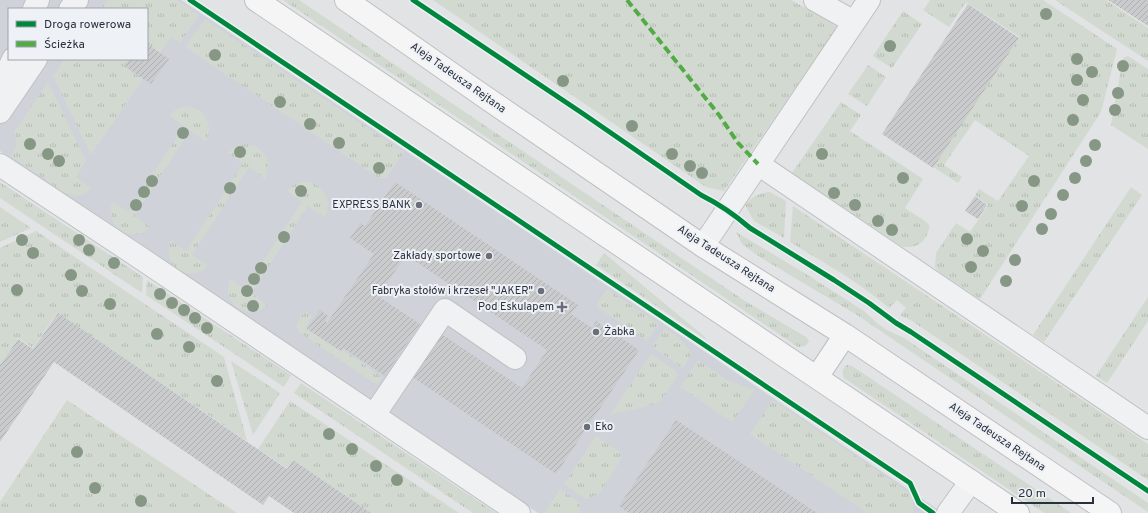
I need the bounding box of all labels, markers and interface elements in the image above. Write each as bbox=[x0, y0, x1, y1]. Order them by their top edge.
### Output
legend bbox=[8, 8, 148, 60]
text: Droga rowerowa bbox=[44, 17, 131, 33]
text: Ścieżka bbox=[44, 37, 85, 53]
street label: Aleja Tadeusza Rejtana bbox=[407, 40, 509, 116]
place label: EXPRESS BANK bbox=[332, 198, 411, 212]
marker: EXPRESS BANK bbox=[414, 200, 424, 210]
street label: Aleja Tadeusza Rejtana bbox=[675, 222, 778, 296]
place label: Zakłady sportowe bbox=[393, 249, 481, 263]
marker: Zakłady sportowe bbox=[484, 251, 494, 261]
place label: Fabryka stołów i krzeseł "JAKER" bbox=[372, 284, 533, 298]
marker: Fabryka stołów i krzeseł "JAKER" bbox=[536, 286, 546, 296]
place label: Pod Eskulapem bbox=[478, 300, 554, 314]
marker: Pod Eskulapem bbox=[557, 302, 567, 312]
place label: Żabka bbox=[604, 324, 635, 339]
marker: Żabka bbox=[591, 327, 601, 337]
street label: Aleja Tadeusza Rejtana bbox=[946, 399, 1048, 475]
place label: Eko bbox=[595, 420, 613, 434]
marker: Eko bbox=[582, 422, 592, 432]
scale bar bbox=[1012, 479, 1093, 505]
text: 20 m bbox=[1018, 486, 1046, 502]

